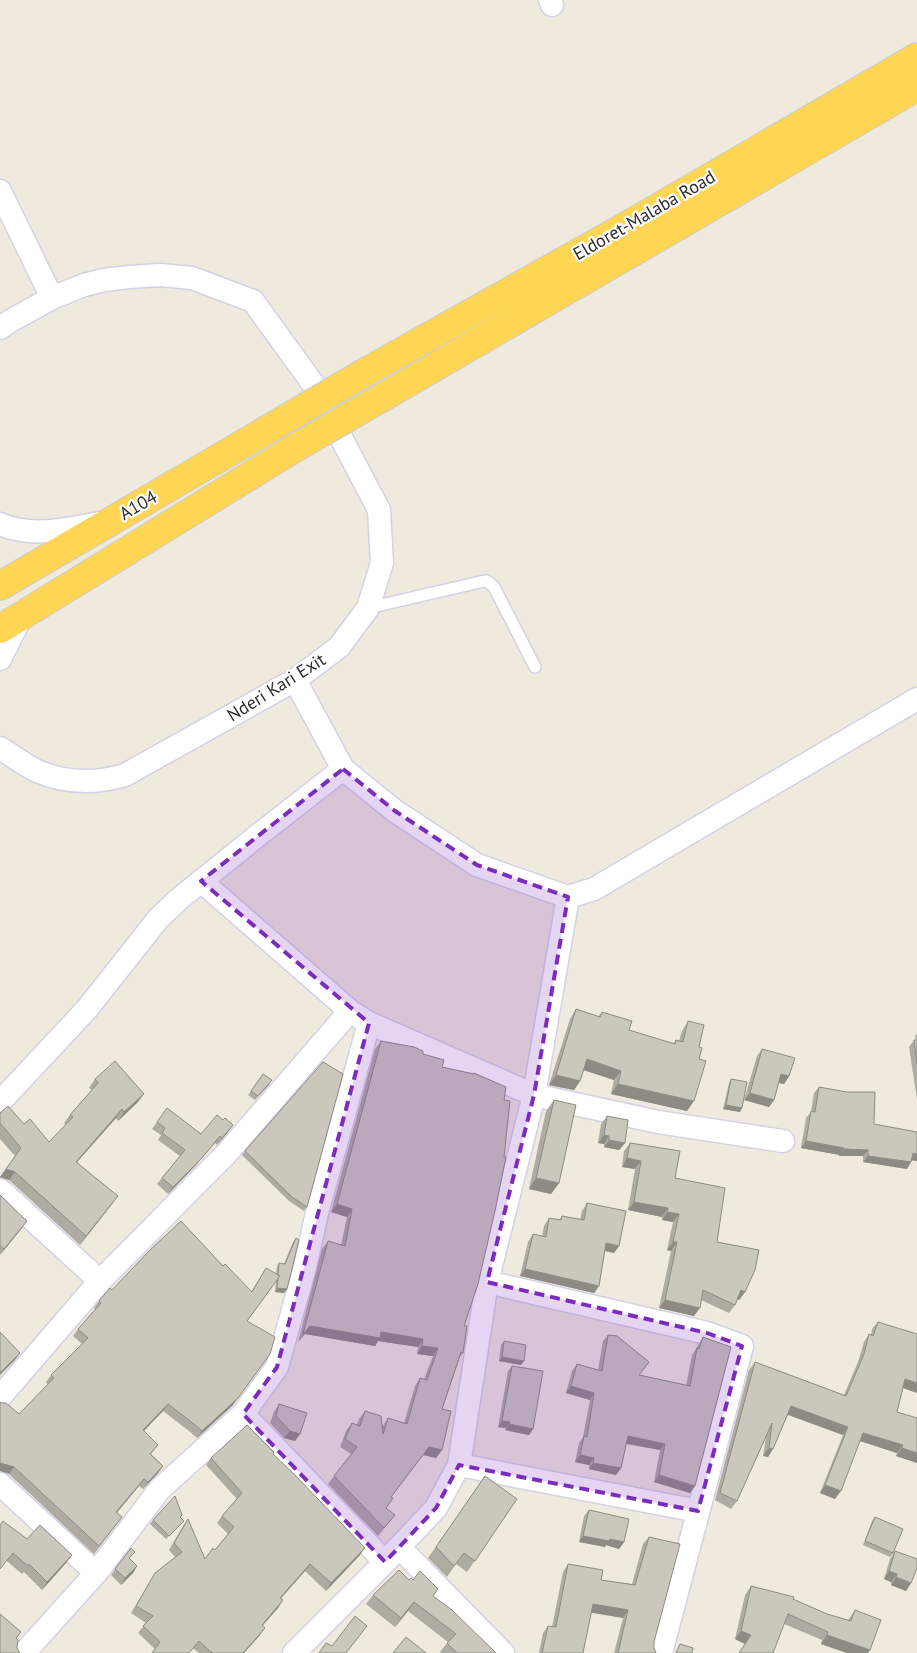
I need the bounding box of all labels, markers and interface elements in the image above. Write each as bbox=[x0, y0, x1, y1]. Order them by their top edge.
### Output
street label: Eldoret-Malaba Road bbox=[569, 165, 719, 265]
street label: A104 bbox=[115, 485, 161, 525]
street label: Nderi Kari Exit bbox=[223, 648, 329, 726]

